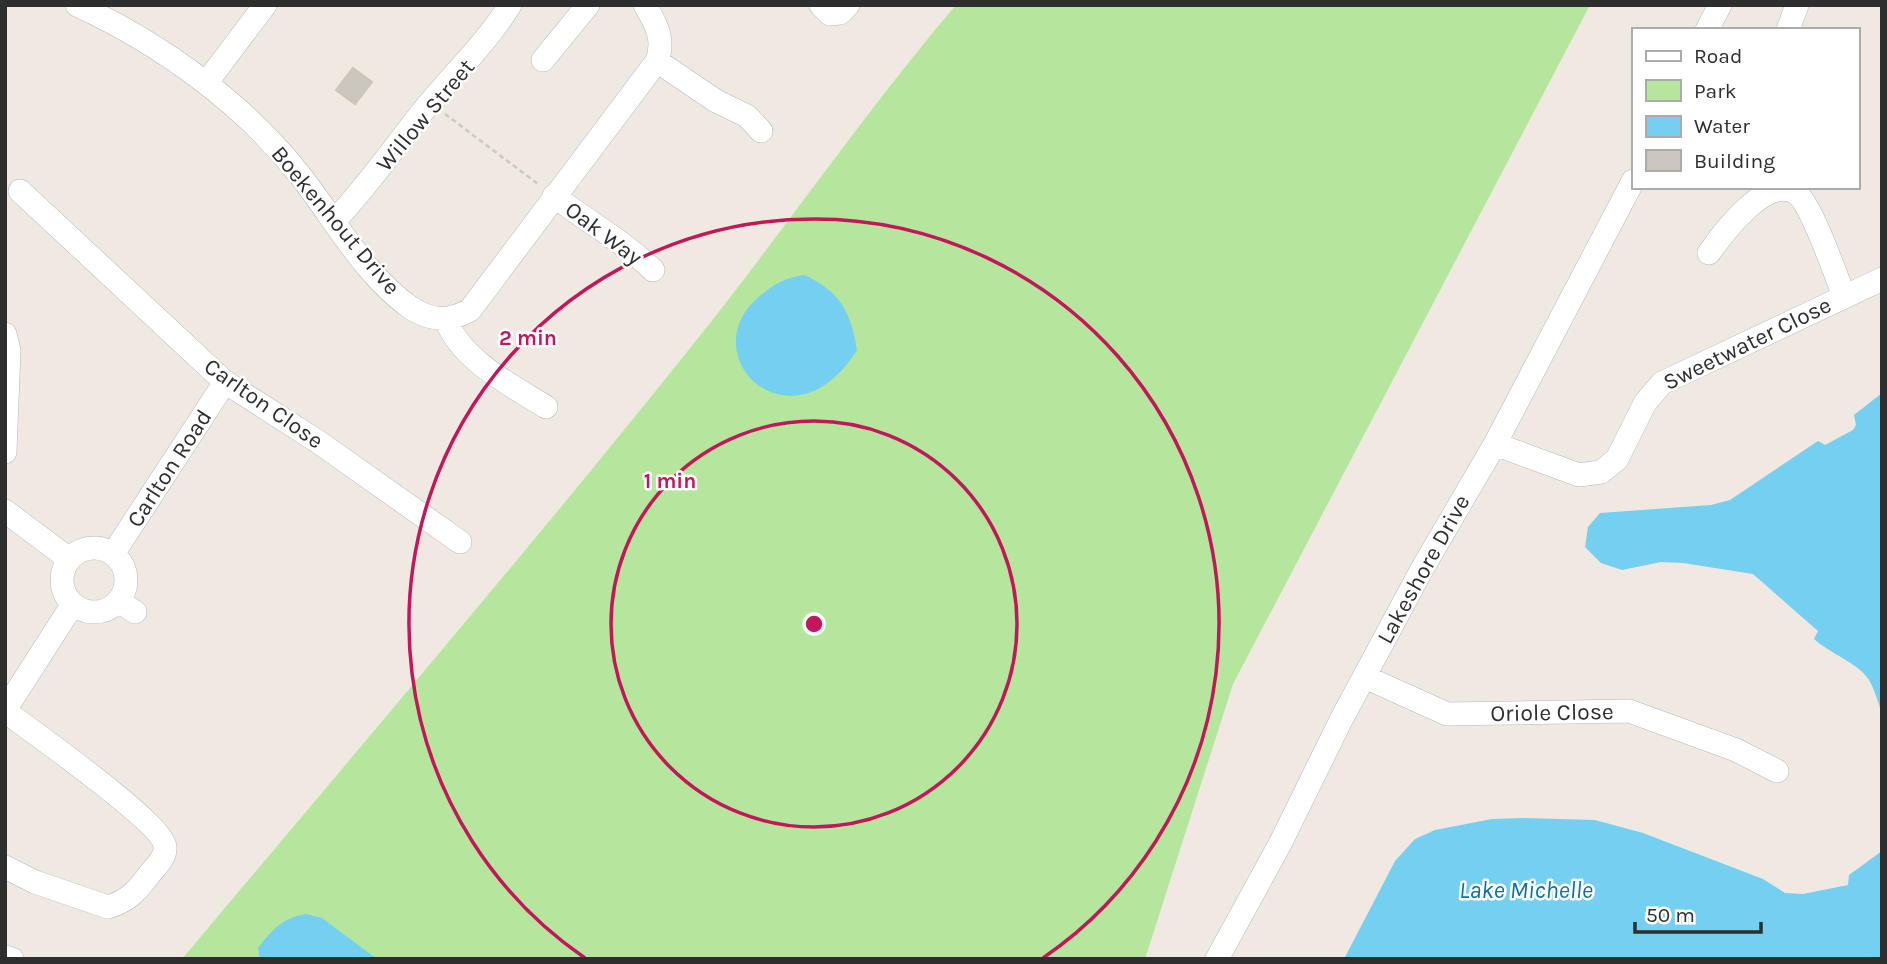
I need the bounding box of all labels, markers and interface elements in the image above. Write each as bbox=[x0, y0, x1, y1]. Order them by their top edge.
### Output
legend bbox=[1632, 28, 1859, 189]
text: Road bbox=[1694, 44, 1742, 68]
street label: Willow Street bbox=[371, 53, 480, 177]
text: Park bbox=[1694, 79, 1737, 103]
text: Water bbox=[1694, 114, 1750, 138]
street label: Boekenhout Drive bbox=[266, 141, 406, 300]
text: Building bbox=[1694, 149, 1775, 173]
street label: Oak Way bbox=[560, 196, 648, 271]
street label: Sweetwater Close bbox=[1659, 291, 1836, 396]
text: 2 min bbox=[499, 326, 557, 350]
street label: Carlton Close bbox=[199, 352, 328, 454]
street label: Carlton Road bbox=[121, 404, 218, 532]
text: 1 min bbox=[644, 469, 696, 493]
street label: Lakeshore Drive bbox=[1371, 490, 1475, 648]
centre of rings bbox=[802, 612, 826, 636]
street label: Oriole Close bbox=[1490, 698, 1614, 727]
water label: Lake Michelle bbox=[1459, 876, 1593, 904]
scale bar bbox=[1635, 890, 1761, 934]
text: 50 m bbox=[1646, 903, 1695, 927]

